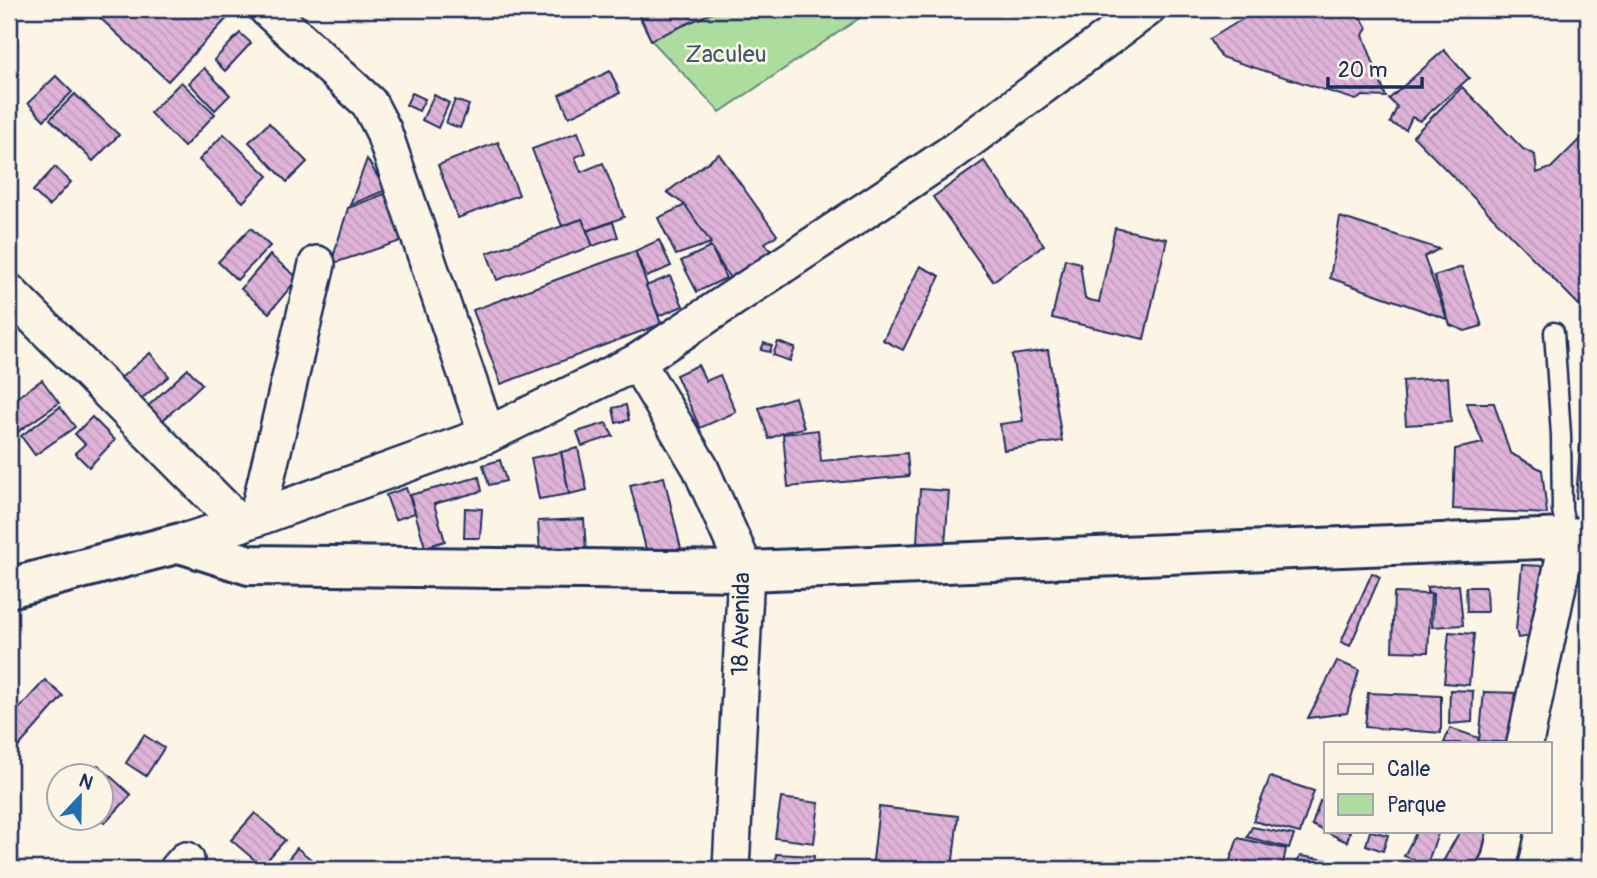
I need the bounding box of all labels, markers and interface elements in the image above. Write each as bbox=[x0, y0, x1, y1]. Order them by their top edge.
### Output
park label: Zaculeu bbox=[685, 40, 767, 69]
scale bar bbox=[1328, 46, 1422, 90]
text: 20 m bbox=[1338, 57, 1387, 84]
street label: 18 Avenida bbox=[726, 572, 756, 676]
legend bbox=[1324, 742, 1552, 832]
text: Calle bbox=[1387, 756, 1431, 783]
north arrow bbox=[46, 762, 116, 832]
text: N bbox=[76, 769, 97, 796]
text: Parque bbox=[1387, 792, 1446, 819]

